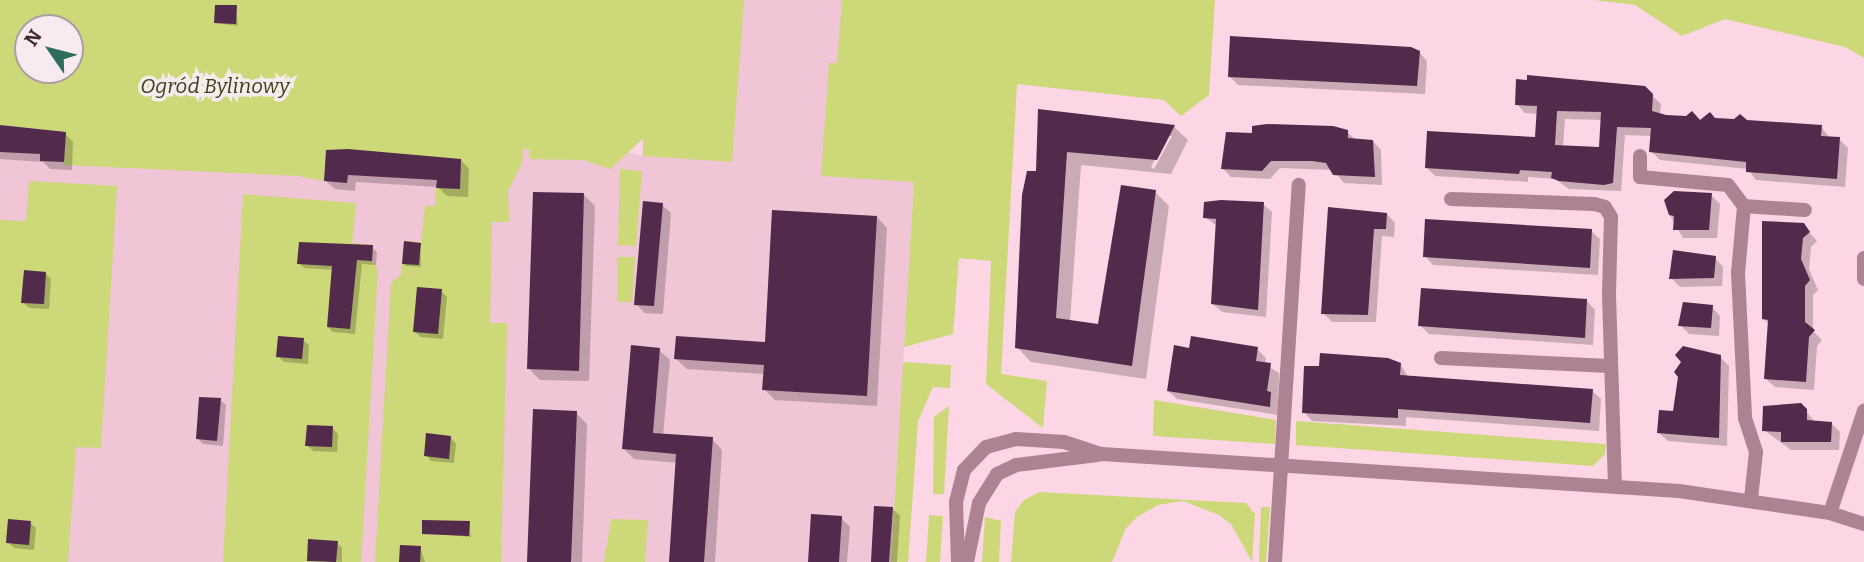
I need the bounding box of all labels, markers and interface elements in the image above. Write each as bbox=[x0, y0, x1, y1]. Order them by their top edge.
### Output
north arrow bbox=[14, 14, 84, 84]
text: N bbox=[19, 25, 47, 50]
park label: Ogród Bylinowy bbox=[140, 73, 290, 99]

